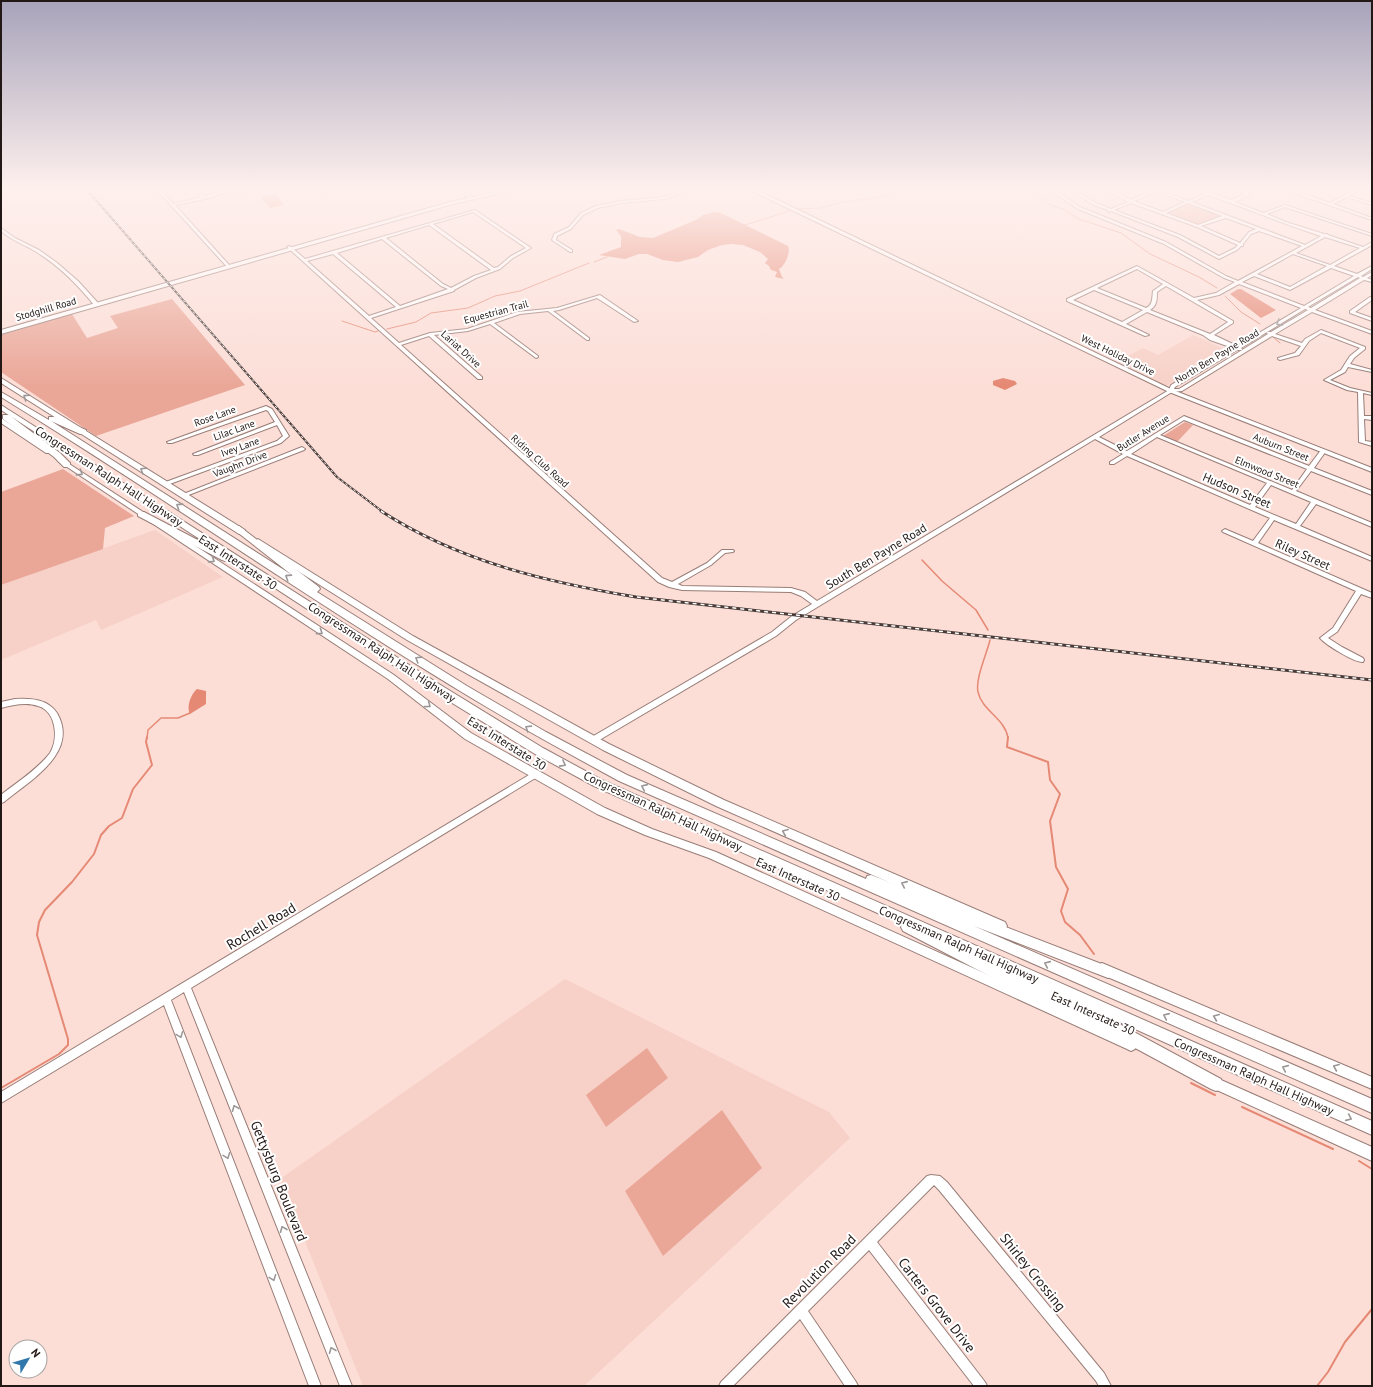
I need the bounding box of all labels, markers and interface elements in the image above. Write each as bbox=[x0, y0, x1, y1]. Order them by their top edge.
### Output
street label: Stodghill Road bbox=[14, 294, 78, 324]
street label: Equestrian Trail bbox=[462, 297, 530, 327]
one-way arrow bbox=[1276, 318, 1283, 325]
street label: North Ben Payne Road bbox=[1173, 326, 1261, 386]
street label: Lariat Drive bbox=[438, 328, 484, 370]
street label: West Holiday Drive bbox=[1079, 331, 1157, 379]
one-way arrow bbox=[23, 394, 30, 402]
street label: Rose Lane bbox=[192, 402, 238, 430]
street label: Butler Avenue bbox=[1114, 412, 1172, 454]
street label: Lilac Lane bbox=[212, 417, 256, 443]
street label: Congressman Ralph Hall Highway bbox=[32, 423, 186, 530]
street label: Auburn Street bbox=[1251, 430, 1311, 464]
street label: Riding Club Road bbox=[508, 432, 572, 490]
street label: Ivey Lane bbox=[219, 434, 261, 460]
street label: Vaughn Drive bbox=[210, 448, 269, 481]
street label: Elmwood Street bbox=[1233, 453, 1302, 491]
one-way arrow bbox=[141, 468, 148, 475]
one-way arrow bbox=[76, 469, 83, 476]
street label: Hudson Street bbox=[1201, 469, 1273, 511]
one-way arrow bbox=[176, 504, 183, 511]
street label: South Ben Payne Road bbox=[823, 520, 929, 592]
street label: East Interstate 30 bbox=[196, 531, 280, 593]
street label: Riley Street bbox=[1273, 535, 1333, 573]
one-way arrow bbox=[208, 556, 215, 563]
one-way arrow bbox=[285, 575, 292, 582]
street label: Congressman Ralph Hall Highway bbox=[305, 599, 459, 706]
one-way arrow bbox=[316, 627, 323, 635]
one-way arrow bbox=[415, 657, 422, 664]
one-way arrow bbox=[423, 700, 430, 707]
street label: East Interstate 30 bbox=[465, 713, 550, 774]
one-way arrow bbox=[525, 725, 532, 732]
one-way arrow bbox=[559, 760, 566, 767]
street label: Congressman Ralph Hall Highway bbox=[581, 768, 745, 855]
one-way arrow bbox=[640, 784, 648, 792]
one-way arrow bbox=[781, 828, 788, 836]
street label: East Interstate 30 bbox=[754, 854, 843, 904]
one-way arrow bbox=[900, 881, 908, 889]
street label: Rochell Road bbox=[223, 898, 299, 954]
street label: Congressman Ralph Hall Highway bbox=[877, 902, 1042, 986]
one-way arrow bbox=[1043, 961, 1050, 969]
street label: East Interstate 30 bbox=[1049, 988, 1138, 1038]
one-way arrow bbox=[1162, 1013, 1169, 1021]
one-way arrow bbox=[1213, 1014, 1221, 1022]
one-way arrow bbox=[176, 1031, 184, 1038]
street label: Congressman Ralph Hall Highway bbox=[1172, 1034, 1337, 1118]
one-way arrow bbox=[1333, 1064, 1340, 1072]
one-way arrow bbox=[1282, 1065, 1289, 1073]
one-way arrow bbox=[232, 1105, 240, 1112]
one-way arrow bbox=[1344, 1113, 1352, 1121]
street label: Gettysburg Boulevard bbox=[247, 1118, 311, 1244]
one-way arrow bbox=[222, 1153, 230, 1160]
one-way arrow bbox=[280, 1226, 288, 1233]
street label: Shirley Crossing bbox=[996, 1229, 1070, 1315]
street label: Revolution Road bbox=[778, 1230, 860, 1312]
street label: Carters Grove Drive bbox=[894, 1254, 980, 1356]
one-way arrow bbox=[269, 1274, 277, 1281]
north arrow bbox=[8, 1339, 48, 1379]
text: N bbox=[28, 1346, 44, 1360]
one-way arrow bbox=[328, 1346, 336, 1353]

